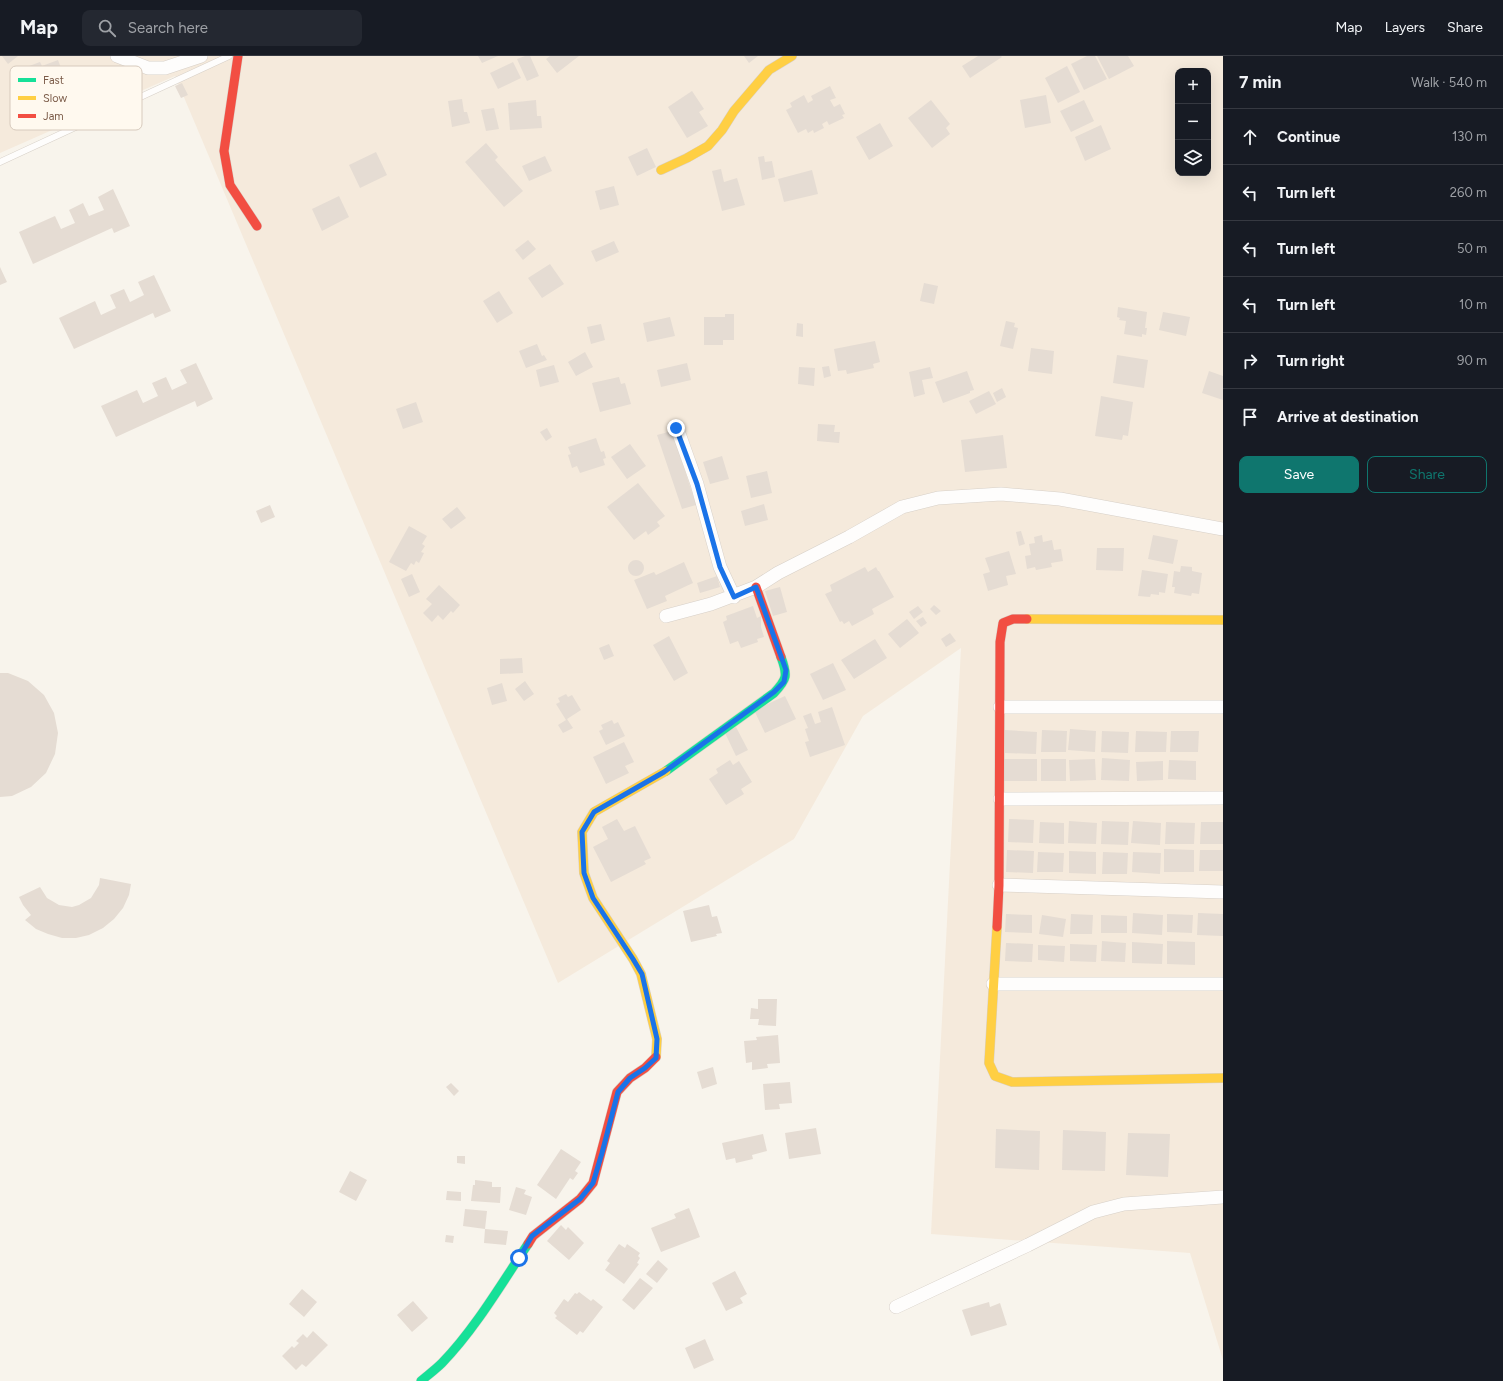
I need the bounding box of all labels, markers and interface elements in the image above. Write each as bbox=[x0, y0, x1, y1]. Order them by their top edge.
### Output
search box bbox=[82, 10, 362, 46]
text: Map bbox=[20, 16, 58, 39]
icon: search bbox=[96, 17, 118, 39]
text: Search here bbox=[128, 19, 208, 37]
text: Map bbox=[1335, 19, 1363, 36]
text: Layers bbox=[1385, 19, 1425, 36]
text: Share bbox=[1447, 19, 1483, 36]
legend bbox=[10, 66, 142, 130]
map controls bbox=[1175, 68, 1211, 176]
button: + bbox=[1175, 68, 1211, 104]
text: 7 min bbox=[1239, 72, 1281, 92]
text: Fast bbox=[43, 74, 64, 87]
text: Walk · 540 m bbox=[1411, 75, 1487, 90]
text: Slow bbox=[43, 92, 67, 105]
button: − bbox=[1175, 104, 1211, 140]
text: Jam bbox=[43, 110, 64, 123]
icon: ahead bbox=[1239, 126, 1261, 148]
text: Continue bbox=[1277, 128, 1340, 146]
text: 130 m bbox=[1452, 129, 1487, 144]
button: layers bbox=[1175, 140, 1211, 176]
icon: left bbox=[1239, 182, 1261, 204]
text: Turn left bbox=[1277, 184, 1335, 202]
text: 260 m bbox=[1450, 185, 1487, 200]
icon: left bbox=[1239, 238, 1261, 260]
text: Turn left bbox=[1277, 240, 1335, 258]
text: 50 m bbox=[1457, 241, 1487, 256]
icon: left bbox=[1239, 294, 1261, 316]
text: Turn left bbox=[1277, 296, 1335, 314]
text: 10 m bbox=[1459, 297, 1487, 312]
icon: right bbox=[1239, 350, 1261, 372]
text: Turn right bbox=[1277, 352, 1345, 370]
text: 90 m bbox=[1457, 353, 1487, 368]
icon: arrive bbox=[1239, 406, 1261, 428]
text: Arrive at destination bbox=[1277, 408, 1418, 426]
route end bbox=[667, 419, 685, 437]
button: Save bbox=[1239, 456, 1359, 493]
button: Share bbox=[1367, 456, 1487, 493]
route start bbox=[510, 1249, 528, 1267]

